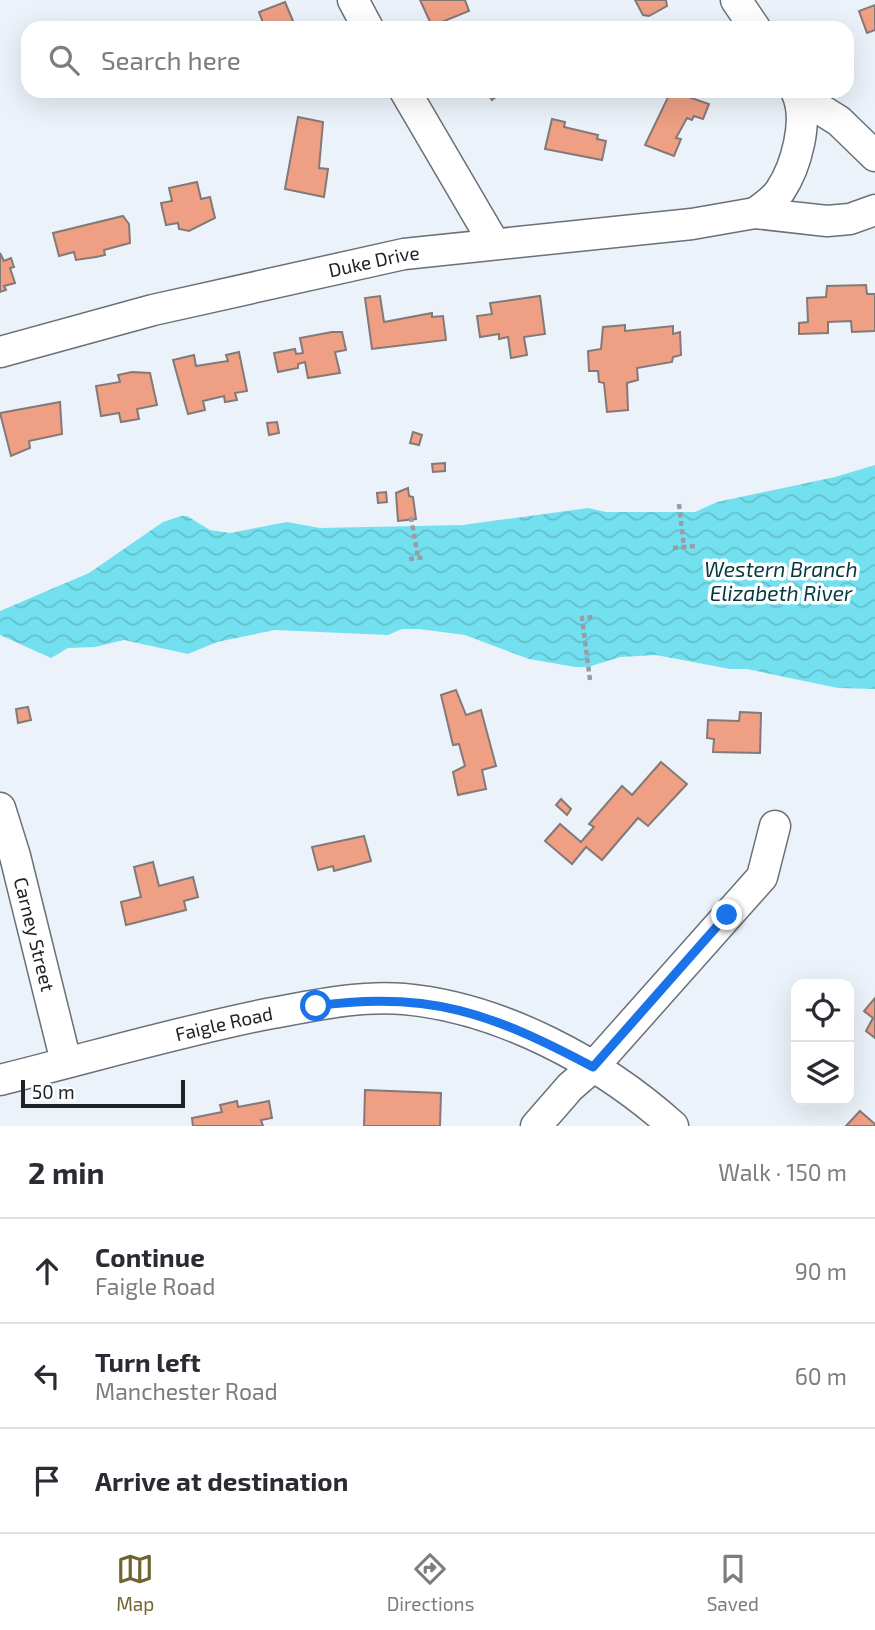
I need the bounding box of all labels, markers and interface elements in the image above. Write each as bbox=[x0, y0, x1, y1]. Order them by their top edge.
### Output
search box bbox=[21, 21, 854, 98]
icon: search bbox=[45, 41, 83, 79]
text: Search here bbox=[101, 44, 241, 75]
street label: Duke Drive bbox=[326, 240, 420, 282]
water label: Western Branch Elizabeth River bbox=[704, 556, 858, 605]
street label: Carney Street bbox=[10, 875, 60, 994]
route end bbox=[711, 899, 742, 930]
map controls bbox=[791, 979, 854, 1105]
button: locate bbox=[791, 979, 854, 1042]
route start bbox=[300, 990, 331, 1021]
street label: Faigle Road bbox=[173, 1001, 275, 1045]
button: layers bbox=[791, 1042, 854, 1105]
scale bar bbox=[21, 1077, 186, 1109]
text: 50 m bbox=[32, 1080, 75, 1103]
text: 2 min bbox=[28, 1154, 105, 1190]
text: Walk · 150 m bbox=[718, 1158, 847, 1186]
text: Continue bbox=[95, 1241, 205, 1272]
icon: ahead bbox=[28, 1252, 66, 1290]
text: 90 m bbox=[795, 1257, 847, 1285]
text: Faigle Road bbox=[95, 1272, 215, 1300]
text: Turn left bbox=[95, 1346, 201, 1377]
icon: left bbox=[28, 1357, 66, 1395]
text: 60 m bbox=[795, 1362, 847, 1390]
text: Manchester Road bbox=[95, 1377, 278, 1405]
icon: arrive bbox=[28, 1462, 66, 1500]
text: Arrive at destination bbox=[95, 1465, 348, 1496]
tab: Map bbox=[116, 1550, 154, 1615]
tab: Directions bbox=[387, 1550, 474, 1615]
tab: Saved bbox=[707, 1550, 759, 1615]

